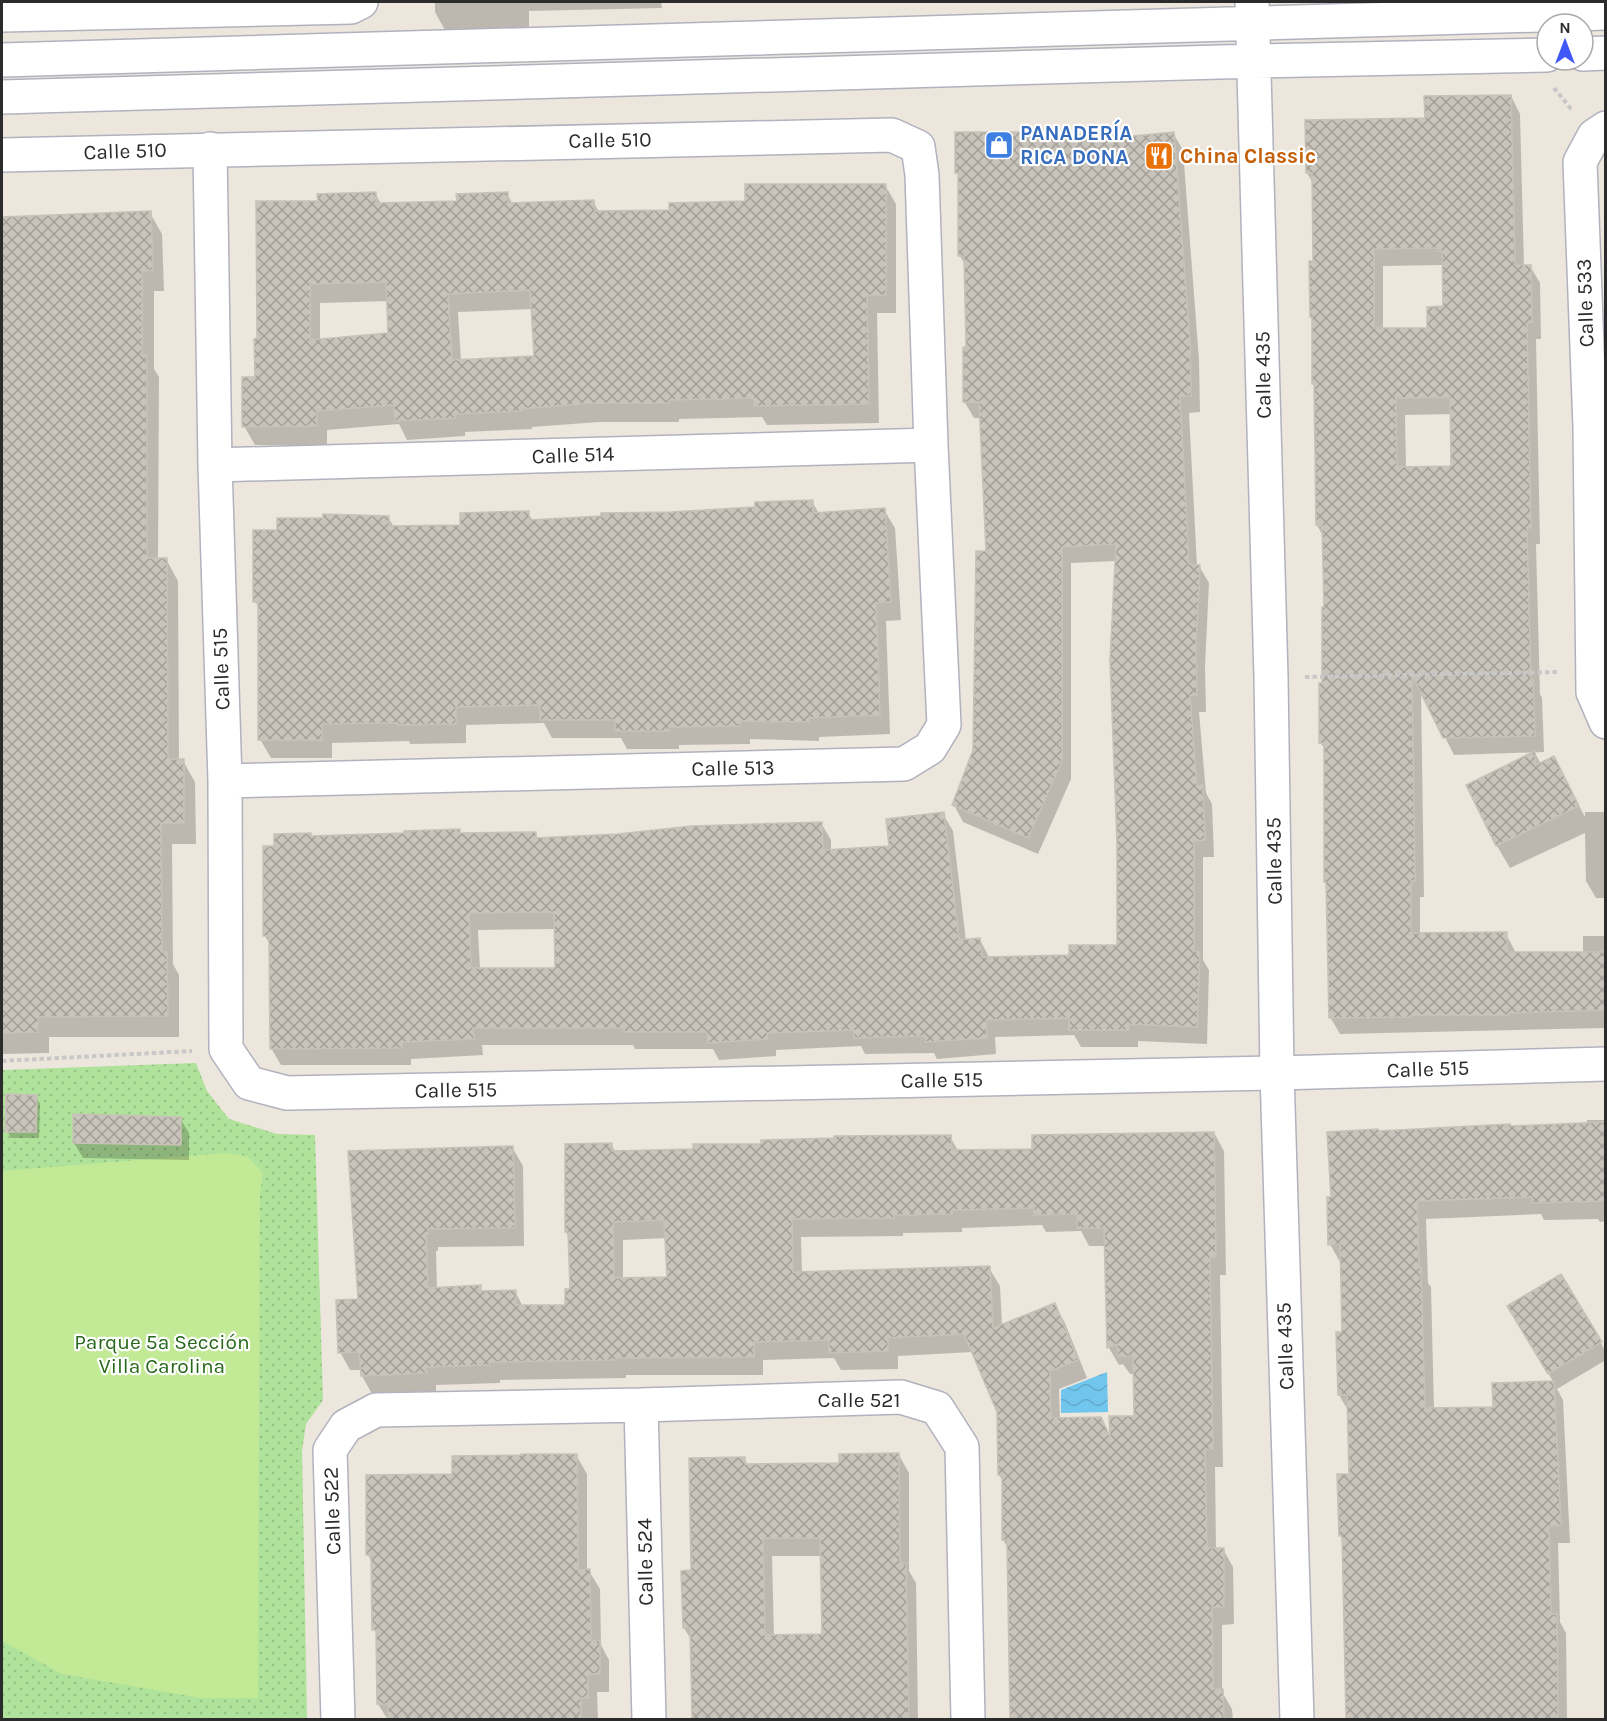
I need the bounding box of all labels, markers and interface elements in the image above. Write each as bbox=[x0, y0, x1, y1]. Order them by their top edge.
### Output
north arrow bbox=[1535, 12, 1595, 72]
text: N bbox=[1559, 18, 1571, 37]
place label: PANADERÍA RICA DONA bbox=[1020, 119, 1132, 169]
street label: Calle 510 bbox=[568, 127, 652, 153]
shop icon: PANADERÍA RICA DONA bbox=[983, 129, 1015, 161]
street label: Calle 510 bbox=[83, 138, 167, 164]
restaurant icon: China Classic bbox=[1143, 140, 1175, 172]
place label: China Classic bbox=[1180, 144, 1316, 168]
street label: Calle 533 bbox=[1571, 258, 1599, 348]
street label: Calle 435 bbox=[1250, 331, 1276, 419]
street label: Calle 514 bbox=[531, 442, 615, 468]
street label: Calle 515 bbox=[208, 627, 234, 711]
street label: Calle 513 bbox=[691, 755, 775, 781]
street label: Calle 435 bbox=[1261, 817, 1287, 905]
street label: Calle 515 bbox=[1386, 1056, 1470, 1082]
street label: Calle 515 bbox=[900, 1067, 984, 1093]
street label: Calle 515 bbox=[414, 1077, 498, 1103]
street label: Calle 435 bbox=[1271, 1302, 1299, 1390]
park label: Parque 5ª Sección Villa Carolina bbox=[74, 1330, 250, 1378]
street label: Calle 521 bbox=[818, 1388, 900, 1412]
street label: Calle 522 bbox=[318, 1467, 346, 1555]
street label: Calle 524 bbox=[632, 1518, 658, 1606]

